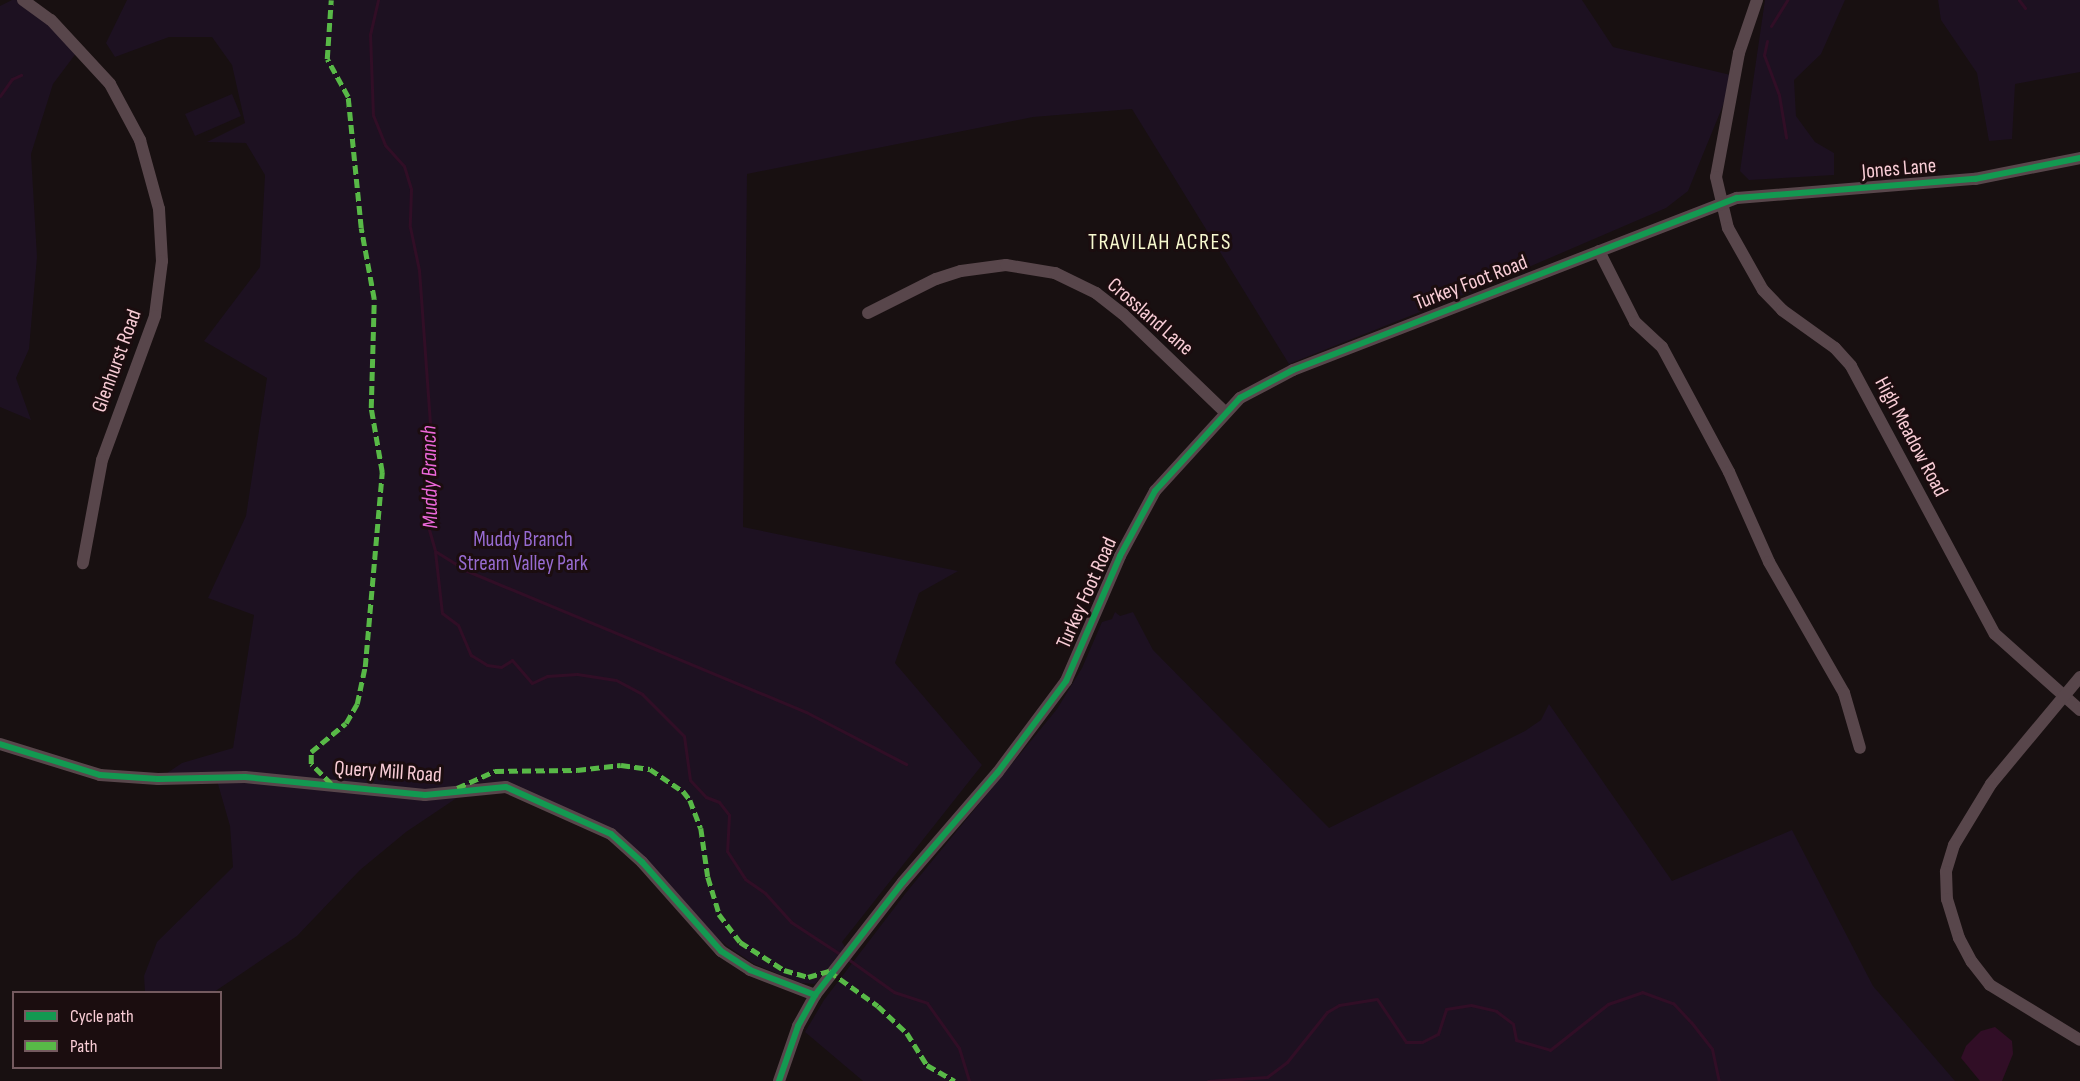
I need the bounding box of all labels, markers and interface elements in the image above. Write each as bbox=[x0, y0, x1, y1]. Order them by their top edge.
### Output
street label: Jones Lane bbox=[1861, 153, 1937, 185]
district label: TRAVILAH ACRES bbox=[1088, 230, 1232, 256]
street label: Turkey Foot Road bbox=[1411, 250, 1531, 316]
street label: Crossland Lane bbox=[1102, 273, 1198, 361]
street label: Glenhurst Road bbox=[87, 306, 147, 416]
street label: High Meadow Road bbox=[1869, 373, 1953, 501]
water label: Muddy Branch bbox=[416, 425, 444, 529]
park label: Muddy Branch Stream Valley Park bbox=[458, 527, 588, 577]
street label: Turkey Foot Road bbox=[1051, 533, 1123, 653]
street label: Query Mill Road bbox=[333, 756, 443, 788]
legend bbox=[12, 991, 222, 1069]
text: Cycle path bbox=[70, 1006, 134, 1027]
text: Path bbox=[70, 1036, 98, 1057]

